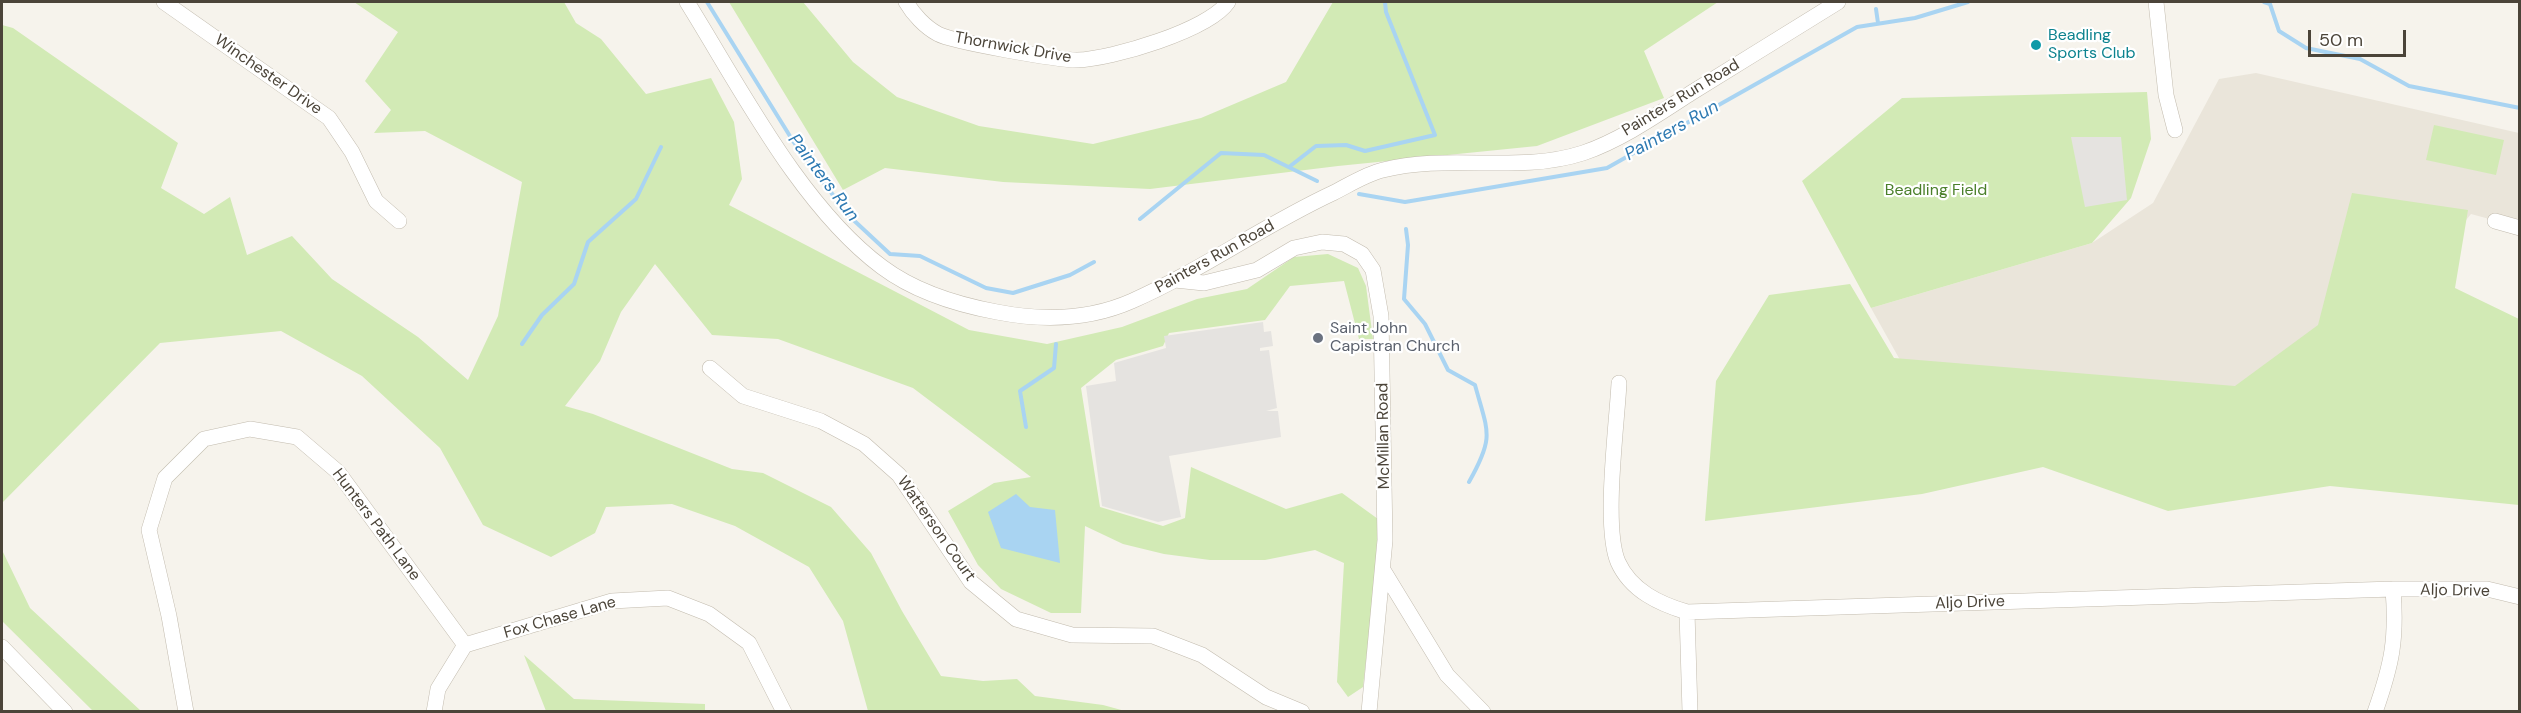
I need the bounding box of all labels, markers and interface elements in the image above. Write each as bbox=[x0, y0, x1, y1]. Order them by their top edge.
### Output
scale bar bbox=[2311, 18, 2408, 56]
place label: Beadling Sports Club bbox=[2048, 26, 2135, 64]
street label: Thornwick Drive bbox=[953, 28, 1073, 68]
text: 50 m bbox=[2319, 28, 2363, 52]
street label: Winchester Drive bbox=[211, 31, 325, 119]
marker: Beadling Sports Club bbox=[2029, 38, 2043, 52]
street label: Painters Run Road bbox=[1619, 55, 1743, 141]
water label: Painters Run bbox=[1621, 96, 1723, 166]
water label: Painters Run bbox=[783, 130, 863, 226]
park label: Beadling Field bbox=[1885, 181, 1987, 201]
street label: Painters Run Road bbox=[1152, 216, 1278, 298]
place label: Saint John Capistran Church bbox=[1330, 319, 1460, 357]
marker: Saint John Capistran Church bbox=[1311, 331, 1325, 345]
street label: McMillan Road bbox=[1373, 383, 1395, 489]
street label: Hunters Path Lane bbox=[328, 465, 424, 585]
street label: Watterson Court bbox=[893, 473, 979, 585]
street label: Aljo Drive bbox=[2420, 581, 2490, 601]
street label: Aljo Drive bbox=[1935, 592, 2005, 614]
street label: Fox Chase Lane bbox=[502, 593, 618, 643]

